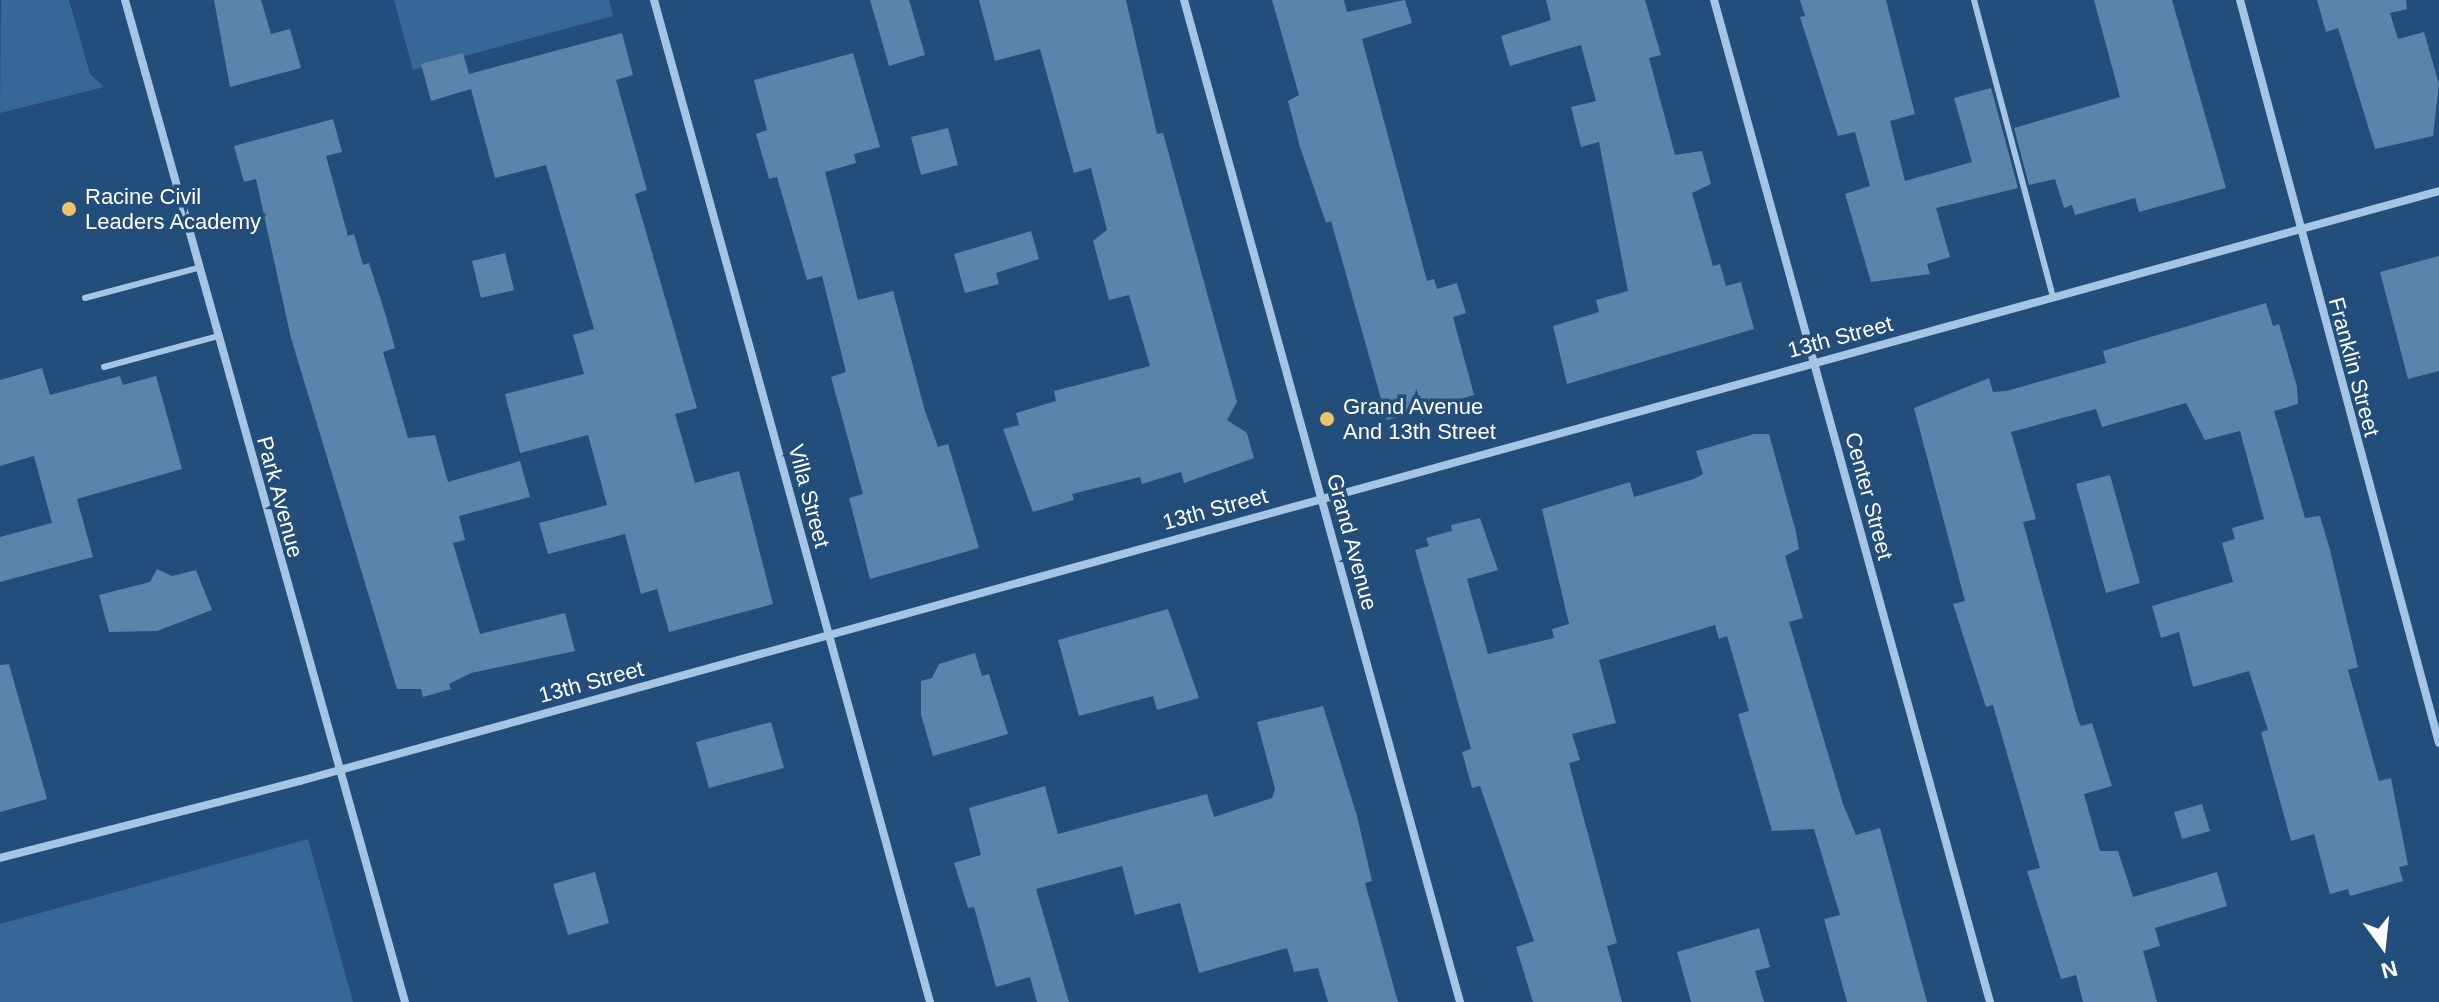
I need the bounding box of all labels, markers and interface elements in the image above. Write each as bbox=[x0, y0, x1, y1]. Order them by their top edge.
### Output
place label: Racine Civil Leaders Academy bbox=[85, 183, 262, 234]
marker: Racine Civil Leaders Academy bbox=[60, 200, 78, 218]
street label: Franklin Street bbox=[2323, 294, 2385, 440]
street label: 13th Street bbox=[1785, 310, 1895, 364]
place label: Grand Avenue And 13th Street bbox=[1343, 393, 1496, 444]
marker: Grand Avenue And 13th Street bbox=[1318, 410, 1336, 428]
street label: Center Street bbox=[1839, 429, 1899, 563]
street label: Park Avenue bbox=[251, 433, 309, 561]
street label: Villa Street bbox=[783, 441, 835, 551]
street label: Grand Avenue bbox=[1321, 470, 1383, 614]
street label: 13th Street bbox=[1160, 482, 1270, 536]
street label: 13th Street bbox=[536, 655, 646, 709]
north arrow bbox=[2343, 906, 2423, 986]
text: N bbox=[2378, 956, 2400, 984]

